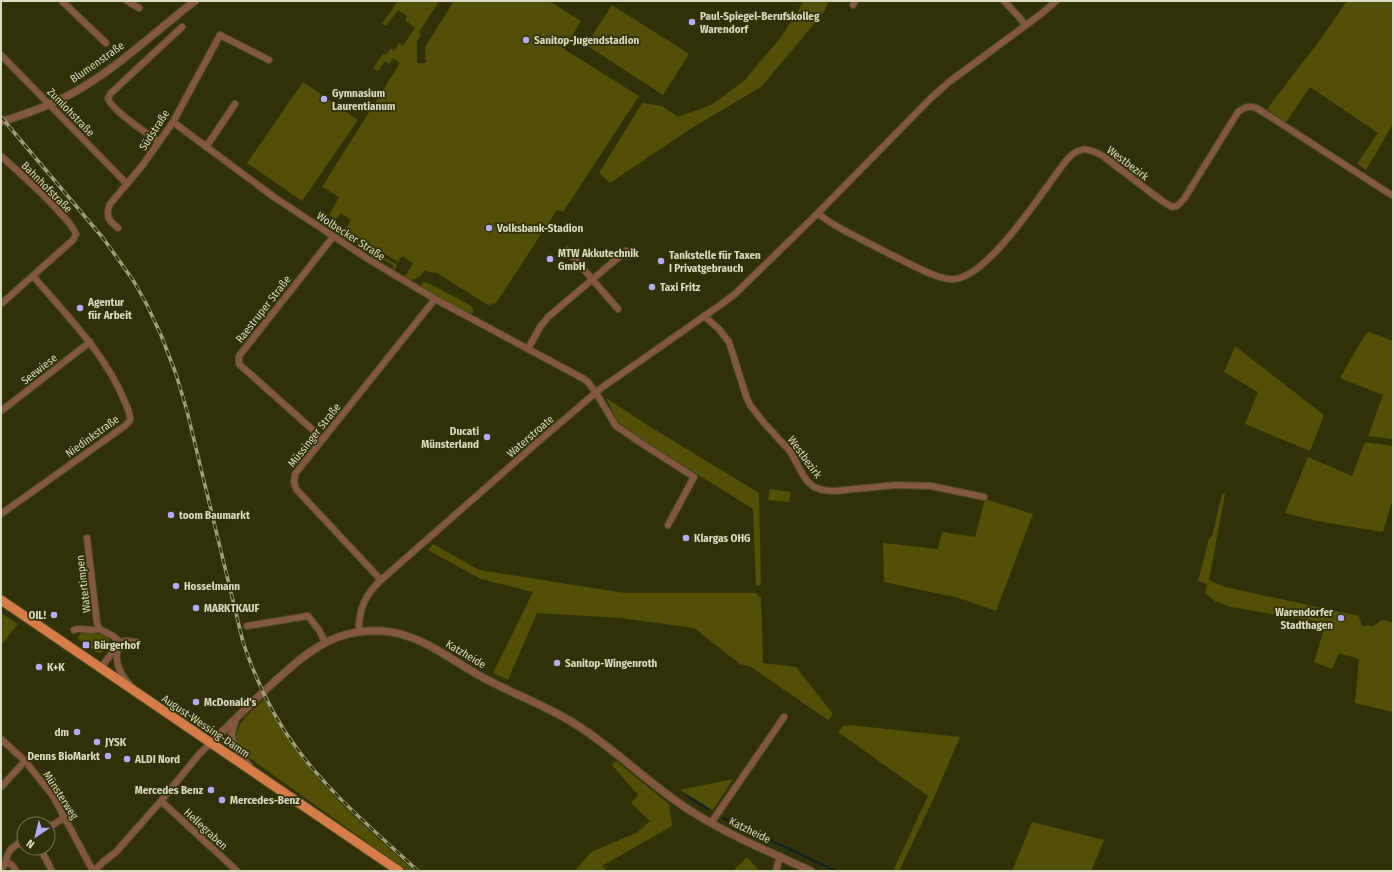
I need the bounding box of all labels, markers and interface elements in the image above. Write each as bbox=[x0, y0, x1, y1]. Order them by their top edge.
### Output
place label: Paul-Spiegel-Berufskolleg Warendorf bbox=[700, 10, 820, 36]
marker: Paul-Spiegel-Berufskolleg Warendorf bbox=[687, 17, 697, 27]
place label: Sanitop-Jugendstadion bbox=[534, 34, 640, 47]
marker: Sanitop-Jugendstadion bbox=[521, 35, 531, 45]
street label: Blumenstraße bbox=[68, 39, 127, 86]
street label: Zumlohstraße bbox=[44, 85, 97, 139]
place label: Gymnasium Laurentianum bbox=[332, 87, 395, 113]
marker: Gymnasium Laurentianum bbox=[319, 94, 329, 104]
street label: Südstraße bbox=[137, 108, 172, 153]
street label: Westbezirk bbox=[1104, 143, 1152, 184]
street label: Bahnhofstraße bbox=[19, 159, 75, 215]
street label: Wolbecker Straße bbox=[314, 209, 387, 263]
place label: Volksbank-Stadion bbox=[496, 222, 583, 235]
marker: Volksbank-Stadion bbox=[484, 223, 494, 233]
place label: MTW Akkutechnik GmbH bbox=[558, 247, 639, 273]
place label: Tankstelle für Taxen I Privatgebrauch bbox=[669, 249, 761, 275]
marker: MTW Akkutechnik GmbH bbox=[545, 254, 555, 264]
marker: Tankstelle für Taxen I Privatgebrauch bbox=[656, 256, 666, 266]
street label: Raestruper Straße bbox=[233, 273, 294, 345]
place label: Taxi Fritz bbox=[660, 281, 701, 294]
marker: Taxi Fritz bbox=[647, 282, 657, 292]
place label: Agentur für Arbeit bbox=[87, 296, 132, 322]
marker: Agentur für Arbeit bbox=[75, 303, 85, 313]
street label: Seewiese bbox=[19, 351, 60, 387]
street label: Müssinger Straße bbox=[285, 401, 343, 470]
street label: Niedinkstraße bbox=[63, 413, 122, 460]
street label: Waterstroate bbox=[504, 413, 556, 460]
place label: Ducati Münsterland bbox=[421, 425, 479, 451]
marker: Ducati Münsterland bbox=[482, 432, 492, 442]
street label: Westbezirk bbox=[785, 434, 825, 482]
place label: toom Baumarkt bbox=[179, 509, 250, 522]
marker: toom Baumarkt bbox=[166, 510, 176, 520]
place label: Klargas OHG bbox=[694, 532, 751, 545]
marker: Klargas OHG bbox=[681, 533, 691, 543]
street label: Watertimpen bbox=[74, 554, 93, 613]
place label: Hosselmann bbox=[184, 580, 240, 593]
marker: Hosselmann bbox=[171, 581, 181, 591]
place label: MARKTKAUF bbox=[204, 602, 260, 615]
marker: MARKTKAUF bbox=[191, 603, 201, 613]
place label: Warendorfer Stadthagen bbox=[1275, 606, 1334, 632]
place label: OIL! bbox=[28, 609, 46, 622]
marker: OIL! bbox=[49, 610, 59, 620]
marker: Warendorfer Stadthagen bbox=[1336, 613, 1346, 623]
street label: Katzheide bbox=[443, 637, 488, 671]
place label: Bürgerhof bbox=[94, 639, 141, 652]
marker: Bürgerhof bbox=[81, 640, 91, 650]
place label: Sanitop-Wingenroth bbox=[565, 657, 658, 670]
marker: Sanitop-Wingenroth bbox=[552, 658, 562, 668]
place label: K+K bbox=[47, 661, 65, 674]
marker: K+K bbox=[34, 662, 44, 672]
street label: August-Wessing-Damm bbox=[159, 692, 252, 761]
place label: McDonald's bbox=[204, 696, 257, 709]
marker: McDonald's bbox=[191, 697, 201, 707]
place label: dm bbox=[55, 726, 69, 739]
marker: dm bbox=[72, 727, 82, 737]
place label: JYSK bbox=[104, 736, 127, 749]
marker: JYSK bbox=[92, 737, 102, 747]
place label: Denns BioMarkt bbox=[27, 750, 100, 763]
marker: Denns BioMarkt bbox=[103, 751, 113, 761]
place label: ALDI Nord bbox=[134, 753, 180, 766]
marker: ALDI Nord bbox=[122, 754, 132, 764]
street label: Münsterweg bbox=[40, 769, 81, 822]
place label: Mercedes Benz bbox=[135, 784, 203, 797]
marker: Mercedes Benz bbox=[206, 785, 216, 795]
place label: Mercedes-Benz bbox=[230, 794, 300, 807]
marker: Mercedes-Benz bbox=[217, 795, 227, 805]
street label: Hellegraben bbox=[181, 806, 230, 853]
street label: Katzheide bbox=[727, 815, 773, 846]
north arrow bbox=[16, 816, 56, 856]
text: N bbox=[24, 837, 37, 851]

